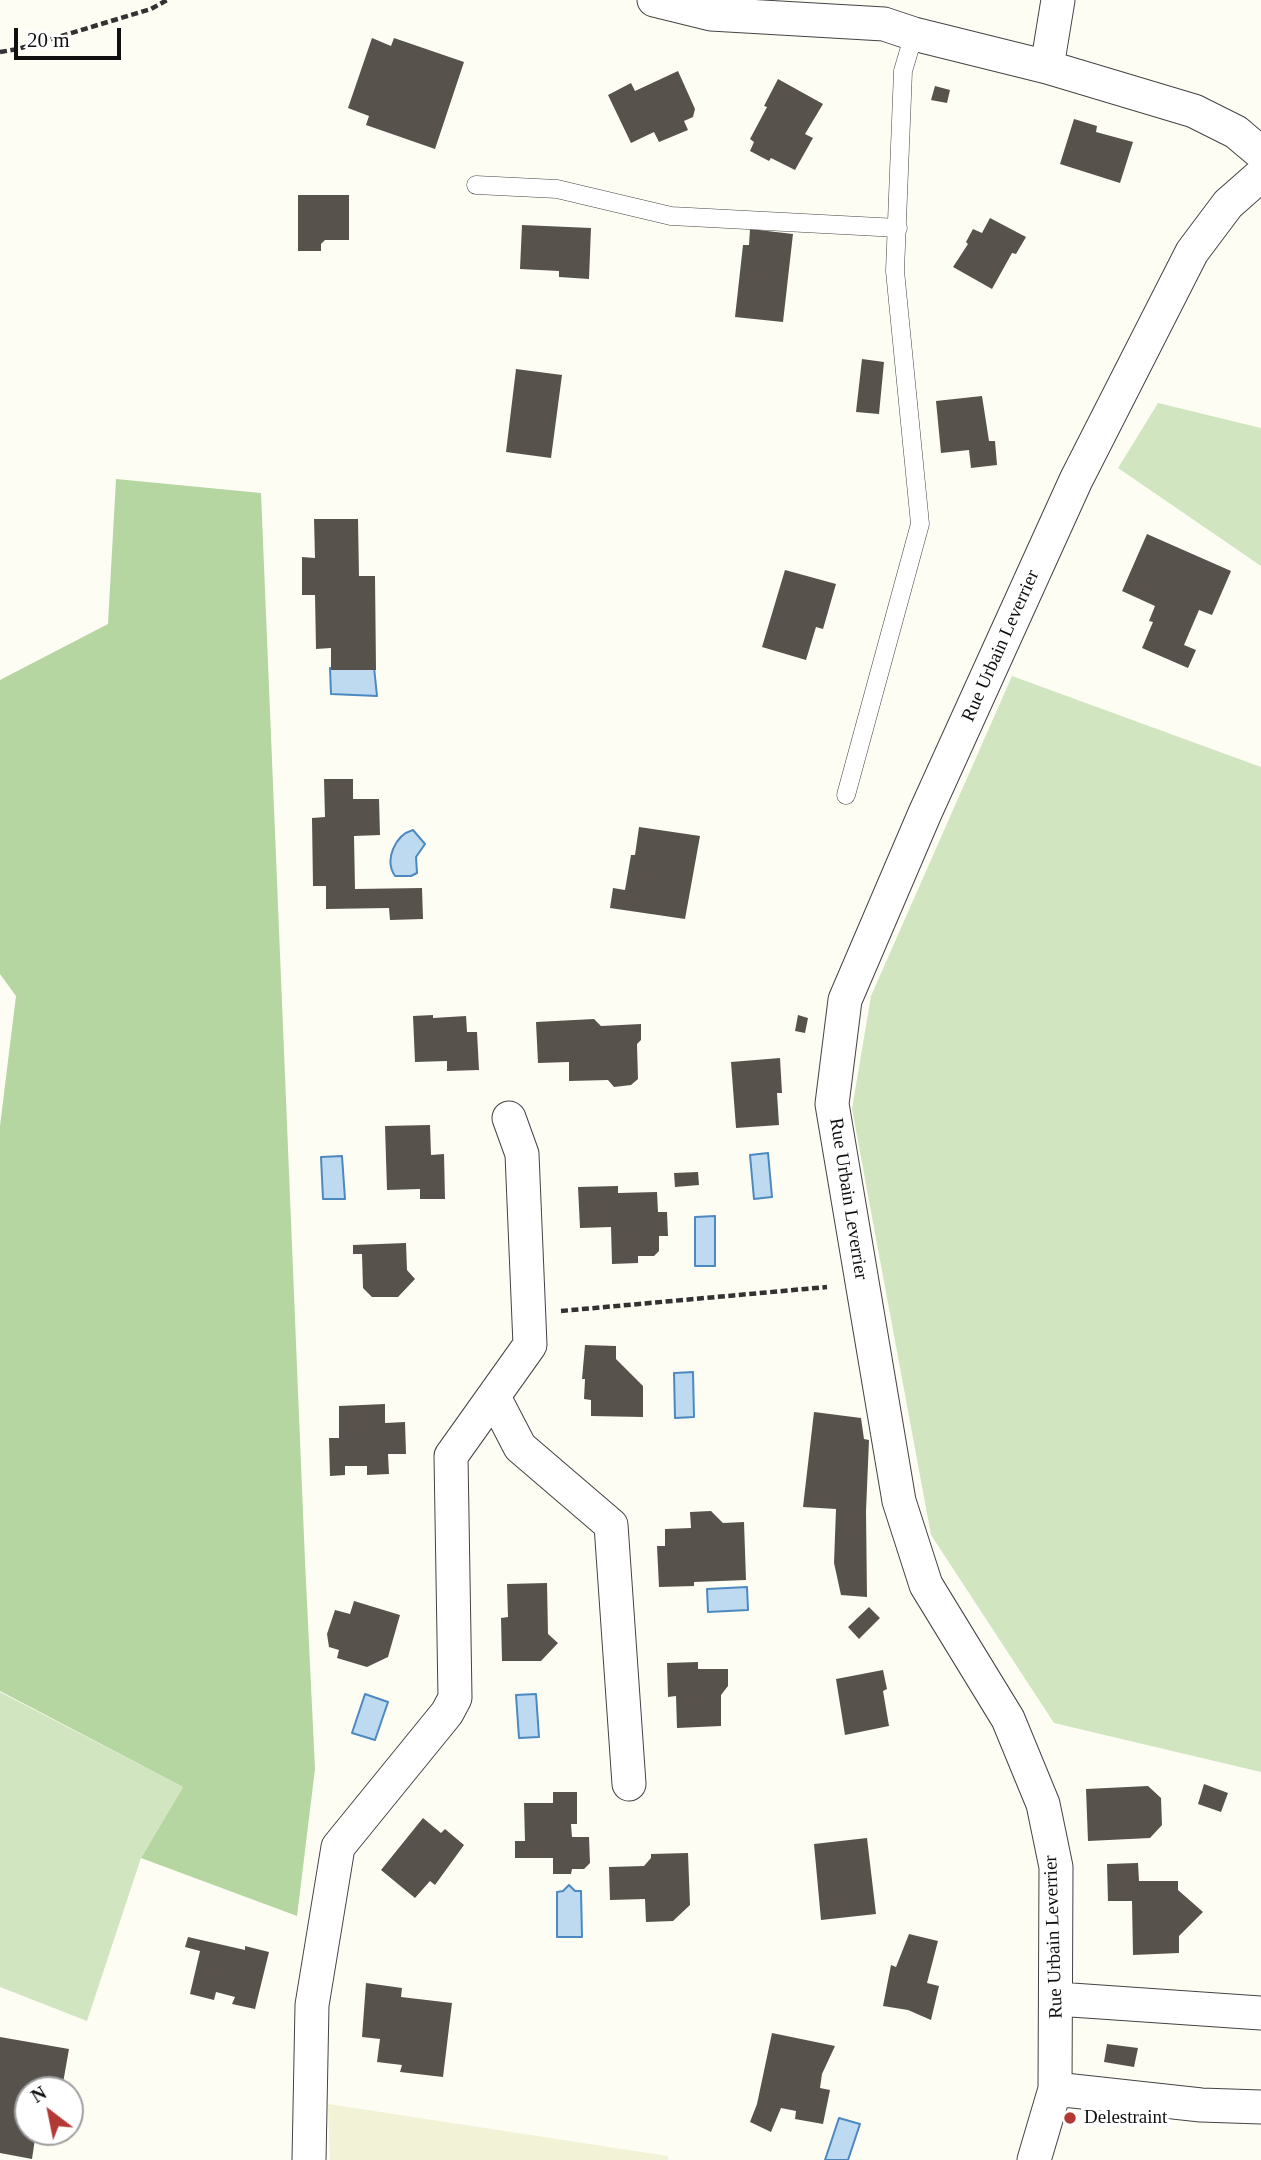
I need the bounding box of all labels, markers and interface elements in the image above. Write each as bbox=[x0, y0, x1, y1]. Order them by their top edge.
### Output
scale bar bbox=[18, 14, 124, 58]
text: 20 m bbox=[27, 28, 70, 52]
street label: Rue Urbain Leverrier bbox=[957, 567, 1045, 725]
street label: Rue Urbain Leverrier bbox=[824, 1116, 872, 1282]
street label: Rue Urbain Leverrier bbox=[1040, 1855, 1068, 2019]
north arrow bbox=[14, 2076, 84, 2146]
text: N bbox=[27, 2082, 50, 2107]
place label: Delestraint bbox=[1084, 2107, 1167, 2129]
marker: Delestraint bbox=[1062, 2110, 1078, 2126]

